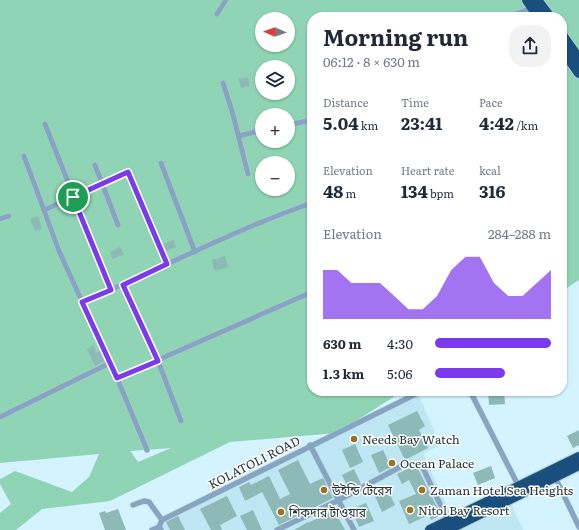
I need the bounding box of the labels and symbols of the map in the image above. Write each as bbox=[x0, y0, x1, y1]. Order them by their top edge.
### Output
north arrow bbox=[255, 12, 295, 52]
pin bbox=[56, 180, 90, 214]
place label: Needs Bay Watch bbox=[362, 430, 460, 448]
street label: KOLATOLI ROAD bbox=[205, 431, 303, 493]
marker: Needs Bay Watch bbox=[349, 434, 359, 444]
place label: Ocean Palace bbox=[400, 454, 474, 472]
marker: Ocean Palace bbox=[387, 458, 397, 468]
place label: উইন্ডি টেরেস bbox=[331, 481, 393, 499]
place label: Zaman Hotel Sea Heights bbox=[430, 481, 574, 499]
marker: উইন্ডি টেরেস bbox=[319, 485, 329, 495]
marker: Zaman Hotel Sea Heights bbox=[417, 485, 427, 495]
place label: Nitol Bay Resort bbox=[418, 501, 510, 519]
place label: শিকদার টাওয়ার bbox=[288, 503, 367, 521]
marker: Nitol Bay Resort bbox=[405, 505, 415, 515]
marker: শিকদার টাওয়ার bbox=[276, 507, 286, 517]

